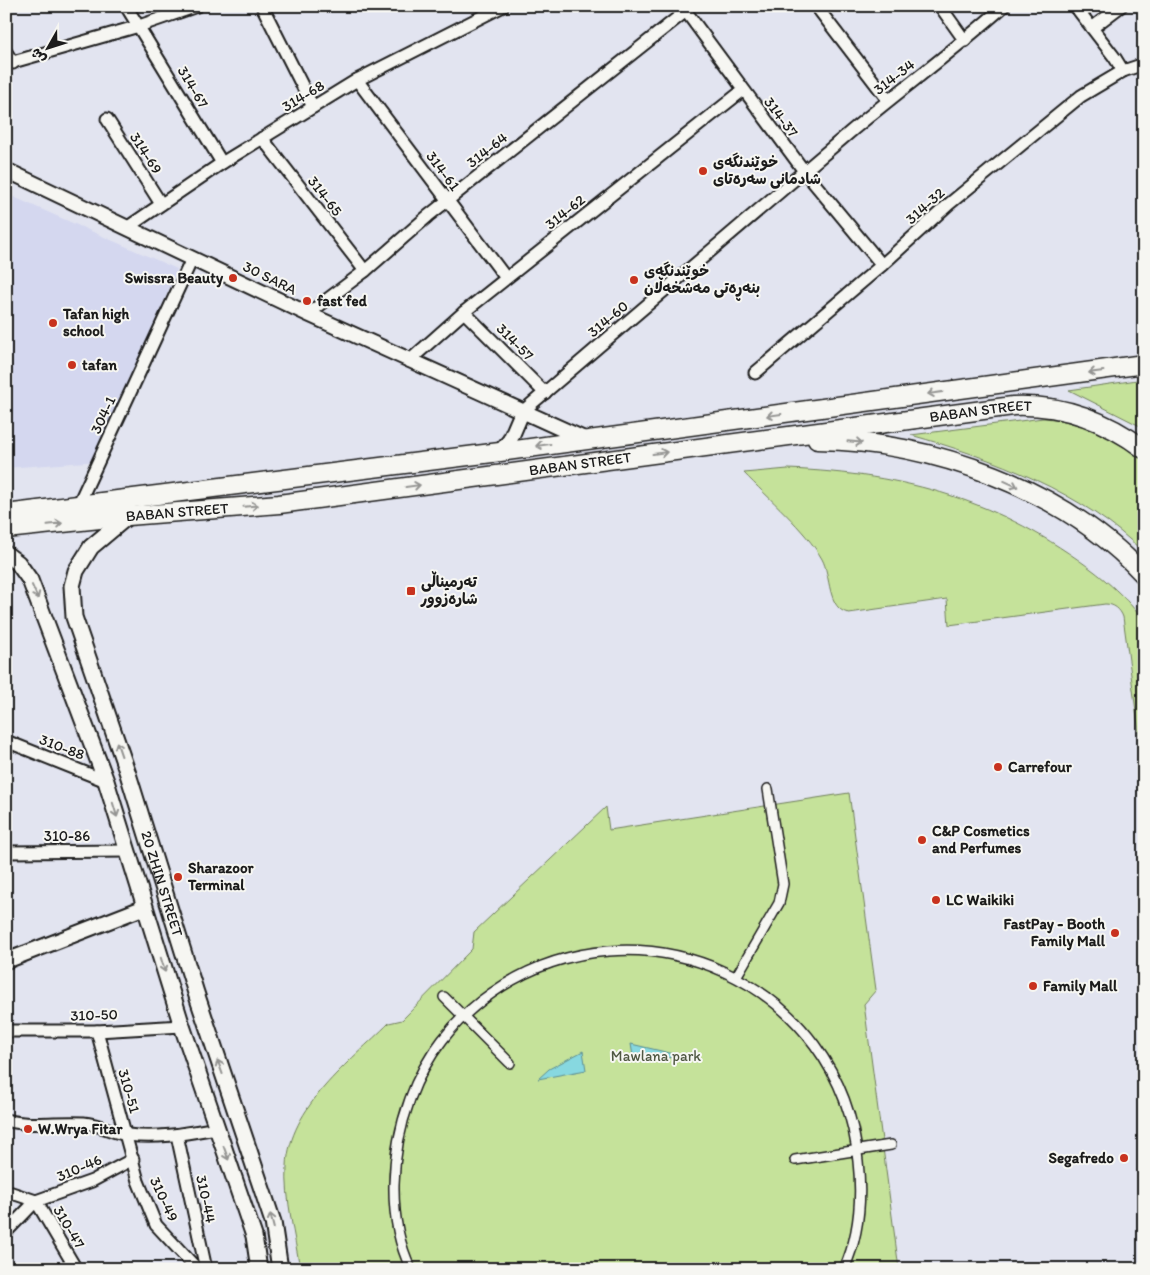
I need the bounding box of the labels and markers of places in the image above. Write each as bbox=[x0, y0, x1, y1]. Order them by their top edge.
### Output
place label: خوێندنگەی شادمانی سەرەتای bbox=[713, 152, 821, 189]
marker: خوێندنگەی شادمانی سەرەتای bbox=[697, 165, 709, 177]
place label: خوێندنگەی بنەڕەتی مەشخەڵان bbox=[644, 261, 760, 301]
place label: Swissra Beauty bbox=[125, 269, 224, 288]
marker: Swissra Beauty bbox=[227, 272, 239, 284]
marker: خوێندنگەی بنەڕەتی مەشخەڵان bbox=[628, 274, 640, 286]
place label: fast fed bbox=[317, 292, 368, 310]
marker: fast fed bbox=[301, 295, 313, 307]
place label: Tafan high school bbox=[62, 305, 130, 340]
marker: Tafan high school bbox=[47, 317, 59, 329]
place label: tafan bbox=[82, 356, 117, 374]
marker: tafan bbox=[66, 359, 78, 371]
place label: تەرمیناڵی شارەزوور bbox=[420, 571, 478, 608]
marker: تەرمیناڵی شارەزوور bbox=[405, 585, 417, 597]
place label: Carrefour bbox=[1008, 758, 1073, 776]
marker: Carrefour bbox=[992, 761, 1004, 773]
place label: C&P Cosmetics and Perfumes bbox=[932, 822, 1030, 857]
marker: C&P Cosmetics and Perfumes bbox=[916, 834, 928, 846]
place label: Sharazoor Terminal bbox=[187, 859, 255, 894]
marker: Sharazoor Terminal bbox=[172, 871, 184, 883]
place label: LC Waikiki bbox=[946, 891, 1014, 909]
marker: LC Waikiki bbox=[930, 894, 942, 906]
place label: FastPay - Booth Family Mall bbox=[1004, 915, 1106, 951]
marker: FastPay - Booth Family Mall bbox=[1109, 927, 1121, 939]
place label: Family Mall bbox=[1043, 977, 1118, 996]
marker: Family Mall bbox=[1027, 980, 1039, 992]
place label: W.Wrya Fitar bbox=[38, 1120, 123, 1139]
marker: W.Wrya Fitar bbox=[22, 1123, 34, 1135]
place label: Segafredo bbox=[1049, 1149, 1114, 1168]
marker: Segafredo bbox=[1118, 1152, 1130, 1164]

